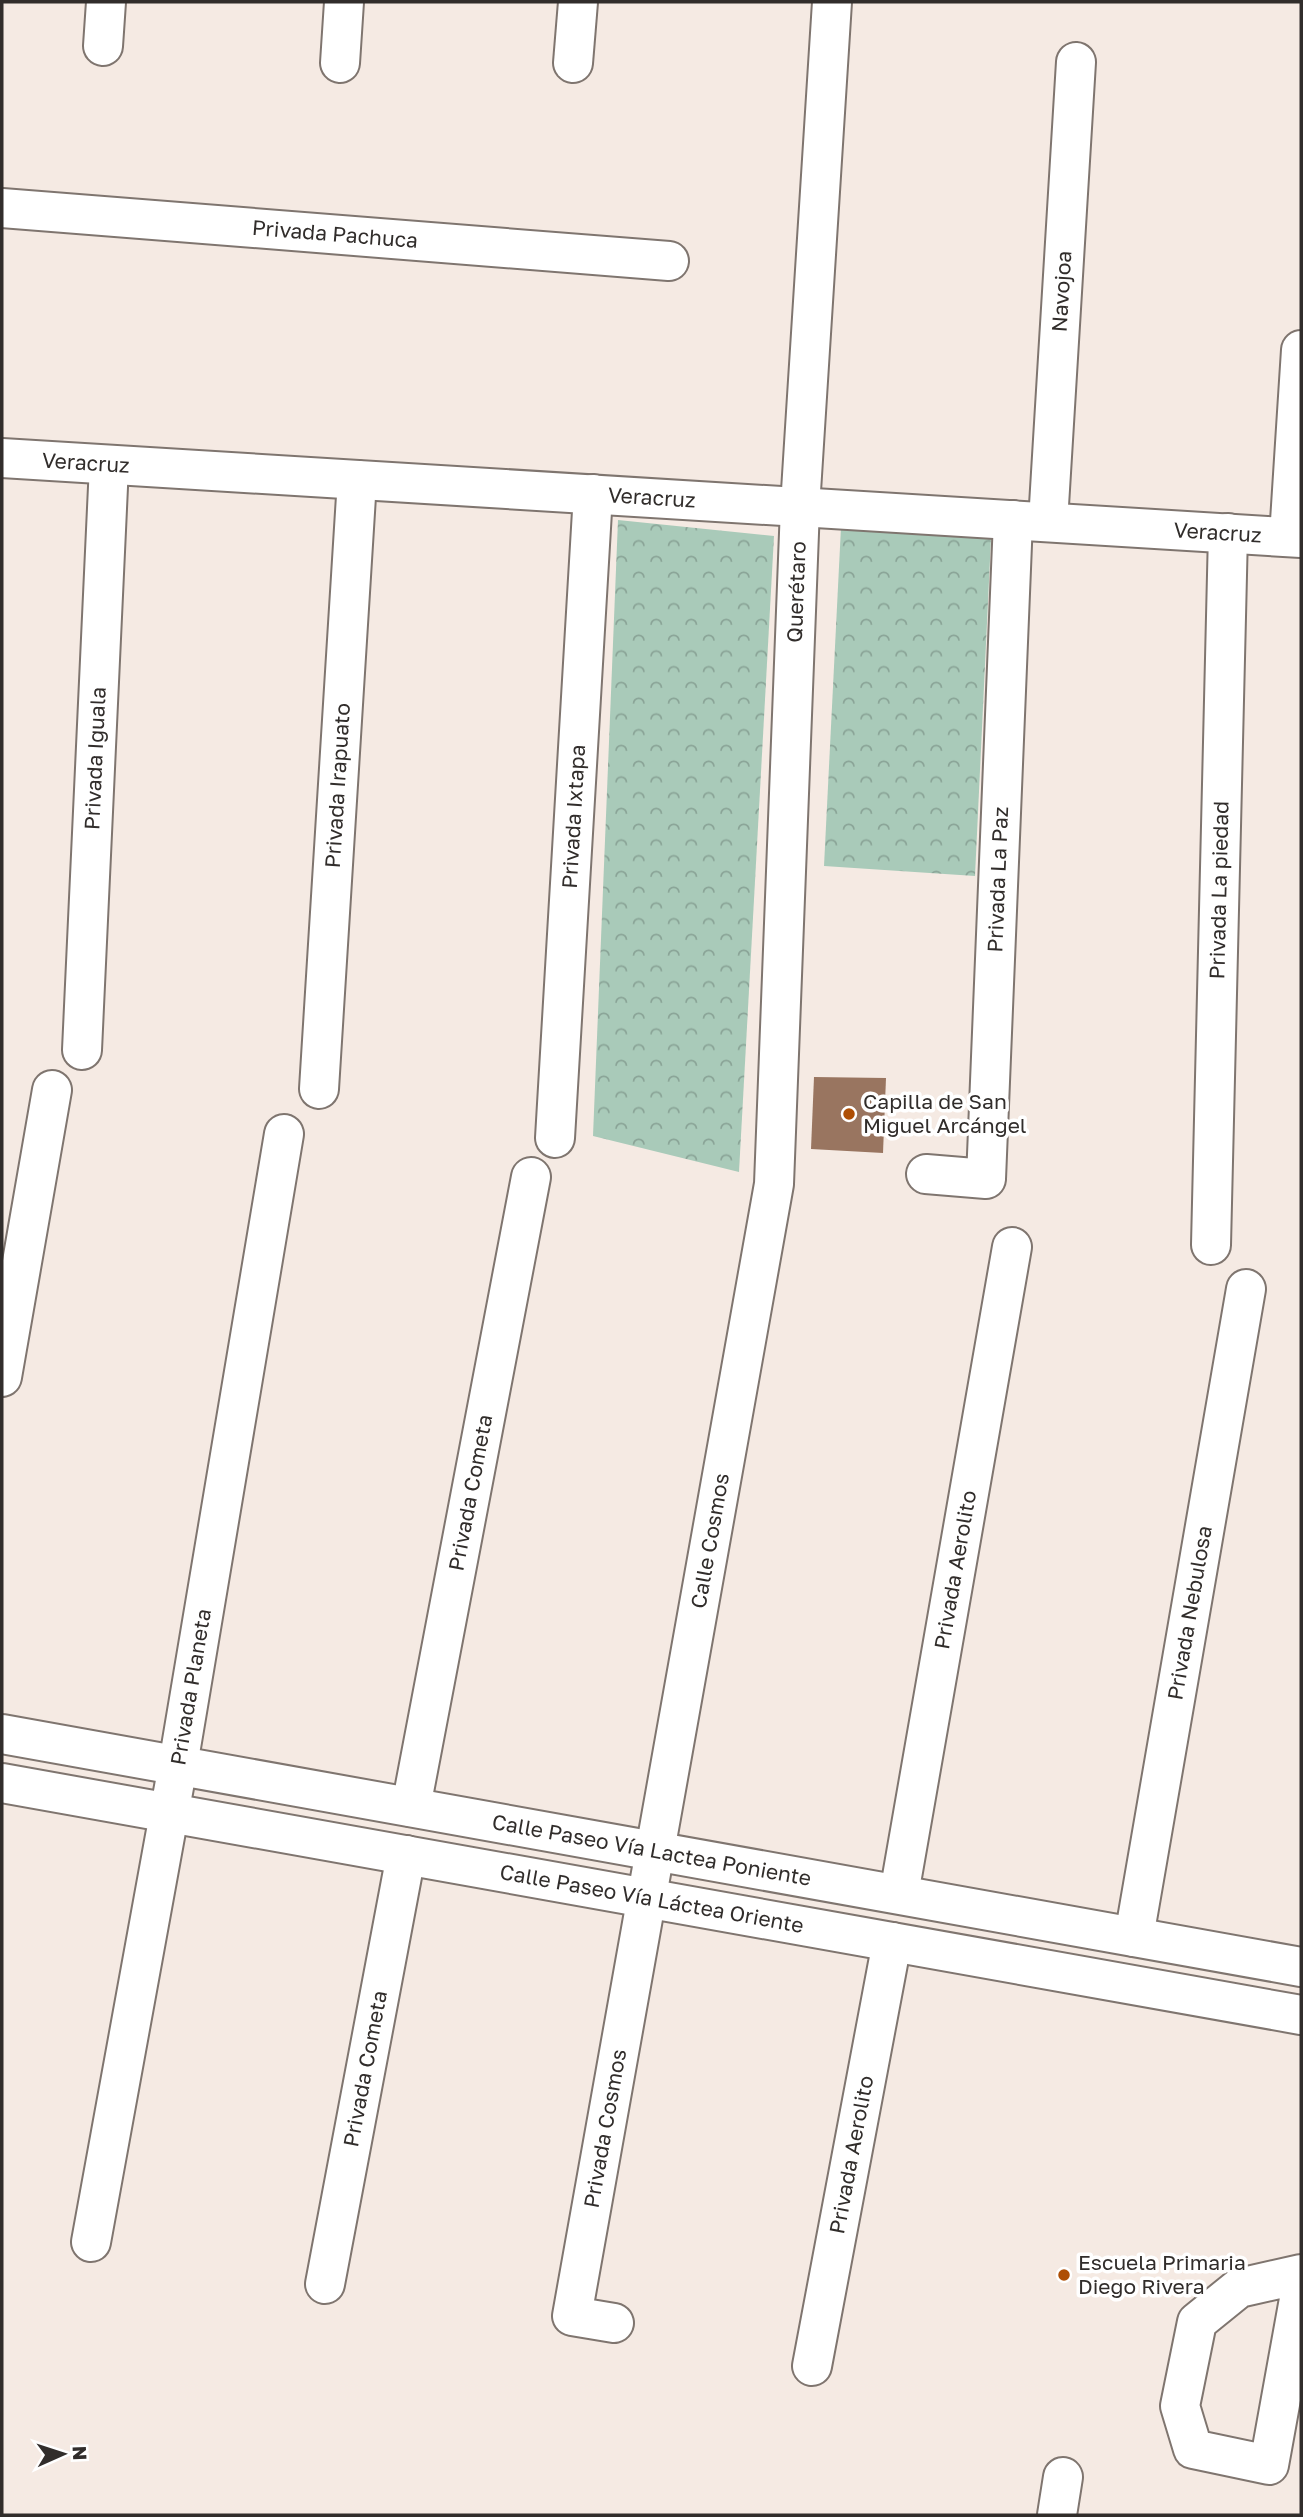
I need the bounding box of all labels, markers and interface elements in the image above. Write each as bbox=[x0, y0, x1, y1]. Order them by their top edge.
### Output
street label: Privada Pachuca bbox=[251, 214, 419, 253]
street label: Navojoa bbox=[1046, 250, 1076, 333]
street label: Veracruz bbox=[41, 446, 131, 478]
street label: Veracruz bbox=[607, 481, 697, 513]
street label: Veracruz bbox=[1173, 516, 1262, 548]
street label: Querétaro bbox=[781, 541, 811, 643]
street label: Privada Iguala bbox=[78, 686, 111, 830]
street label: Privada Irapuato bbox=[319, 702, 355, 869]
street label: Privada Ixtapa bbox=[556, 744, 590, 889]
street label: Privada La piedad bbox=[1203, 801, 1234, 980]
street label: Privada La Paz bbox=[981, 806, 1013, 953]
place label: Capilla de San Miguel Arcángel bbox=[863, 1088, 1027, 1138]
marker: Capilla de San Miguel Arcángel bbox=[841, 1106, 857, 1122]
street label: Privada Cometa bbox=[442, 1412, 498, 1573]
street label: Calle Cosmos bbox=[684, 1471, 734, 1610]
street label: Privada Aerolito bbox=[928, 1488, 981, 1651]
street label: Privada Nebulosa bbox=[1161, 1523, 1217, 1702]
street label: Privada Planeta bbox=[164, 1607, 216, 1767]
street label: Calle Paseo Vía Lactea Poniente bbox=[490, 1808, 813, 1891]
street label: Calle Paseo Vía Láctea Oriente bbox=[498, 1858, 806, 1938]
street label: Privada Cometa bbox=[337, 1988, 392, 2149]
street label: Privada Cosmos bbox=[578, 2047, 631, 2210]
street label: Privada Aerolito bbox=[823, 2073, 879, 2236]
place label: Escuela Primaria Diego Rivera bbox=[1078, 2249, 1246, 2299]
marker: Escuela Primaria Diego Rivera bbox=[1056, 2267, 1072, 2283]
north arrow bbox=[28, 2419, 98, 2489]
text: N bbox=[69, 2445, 92, 2461]

